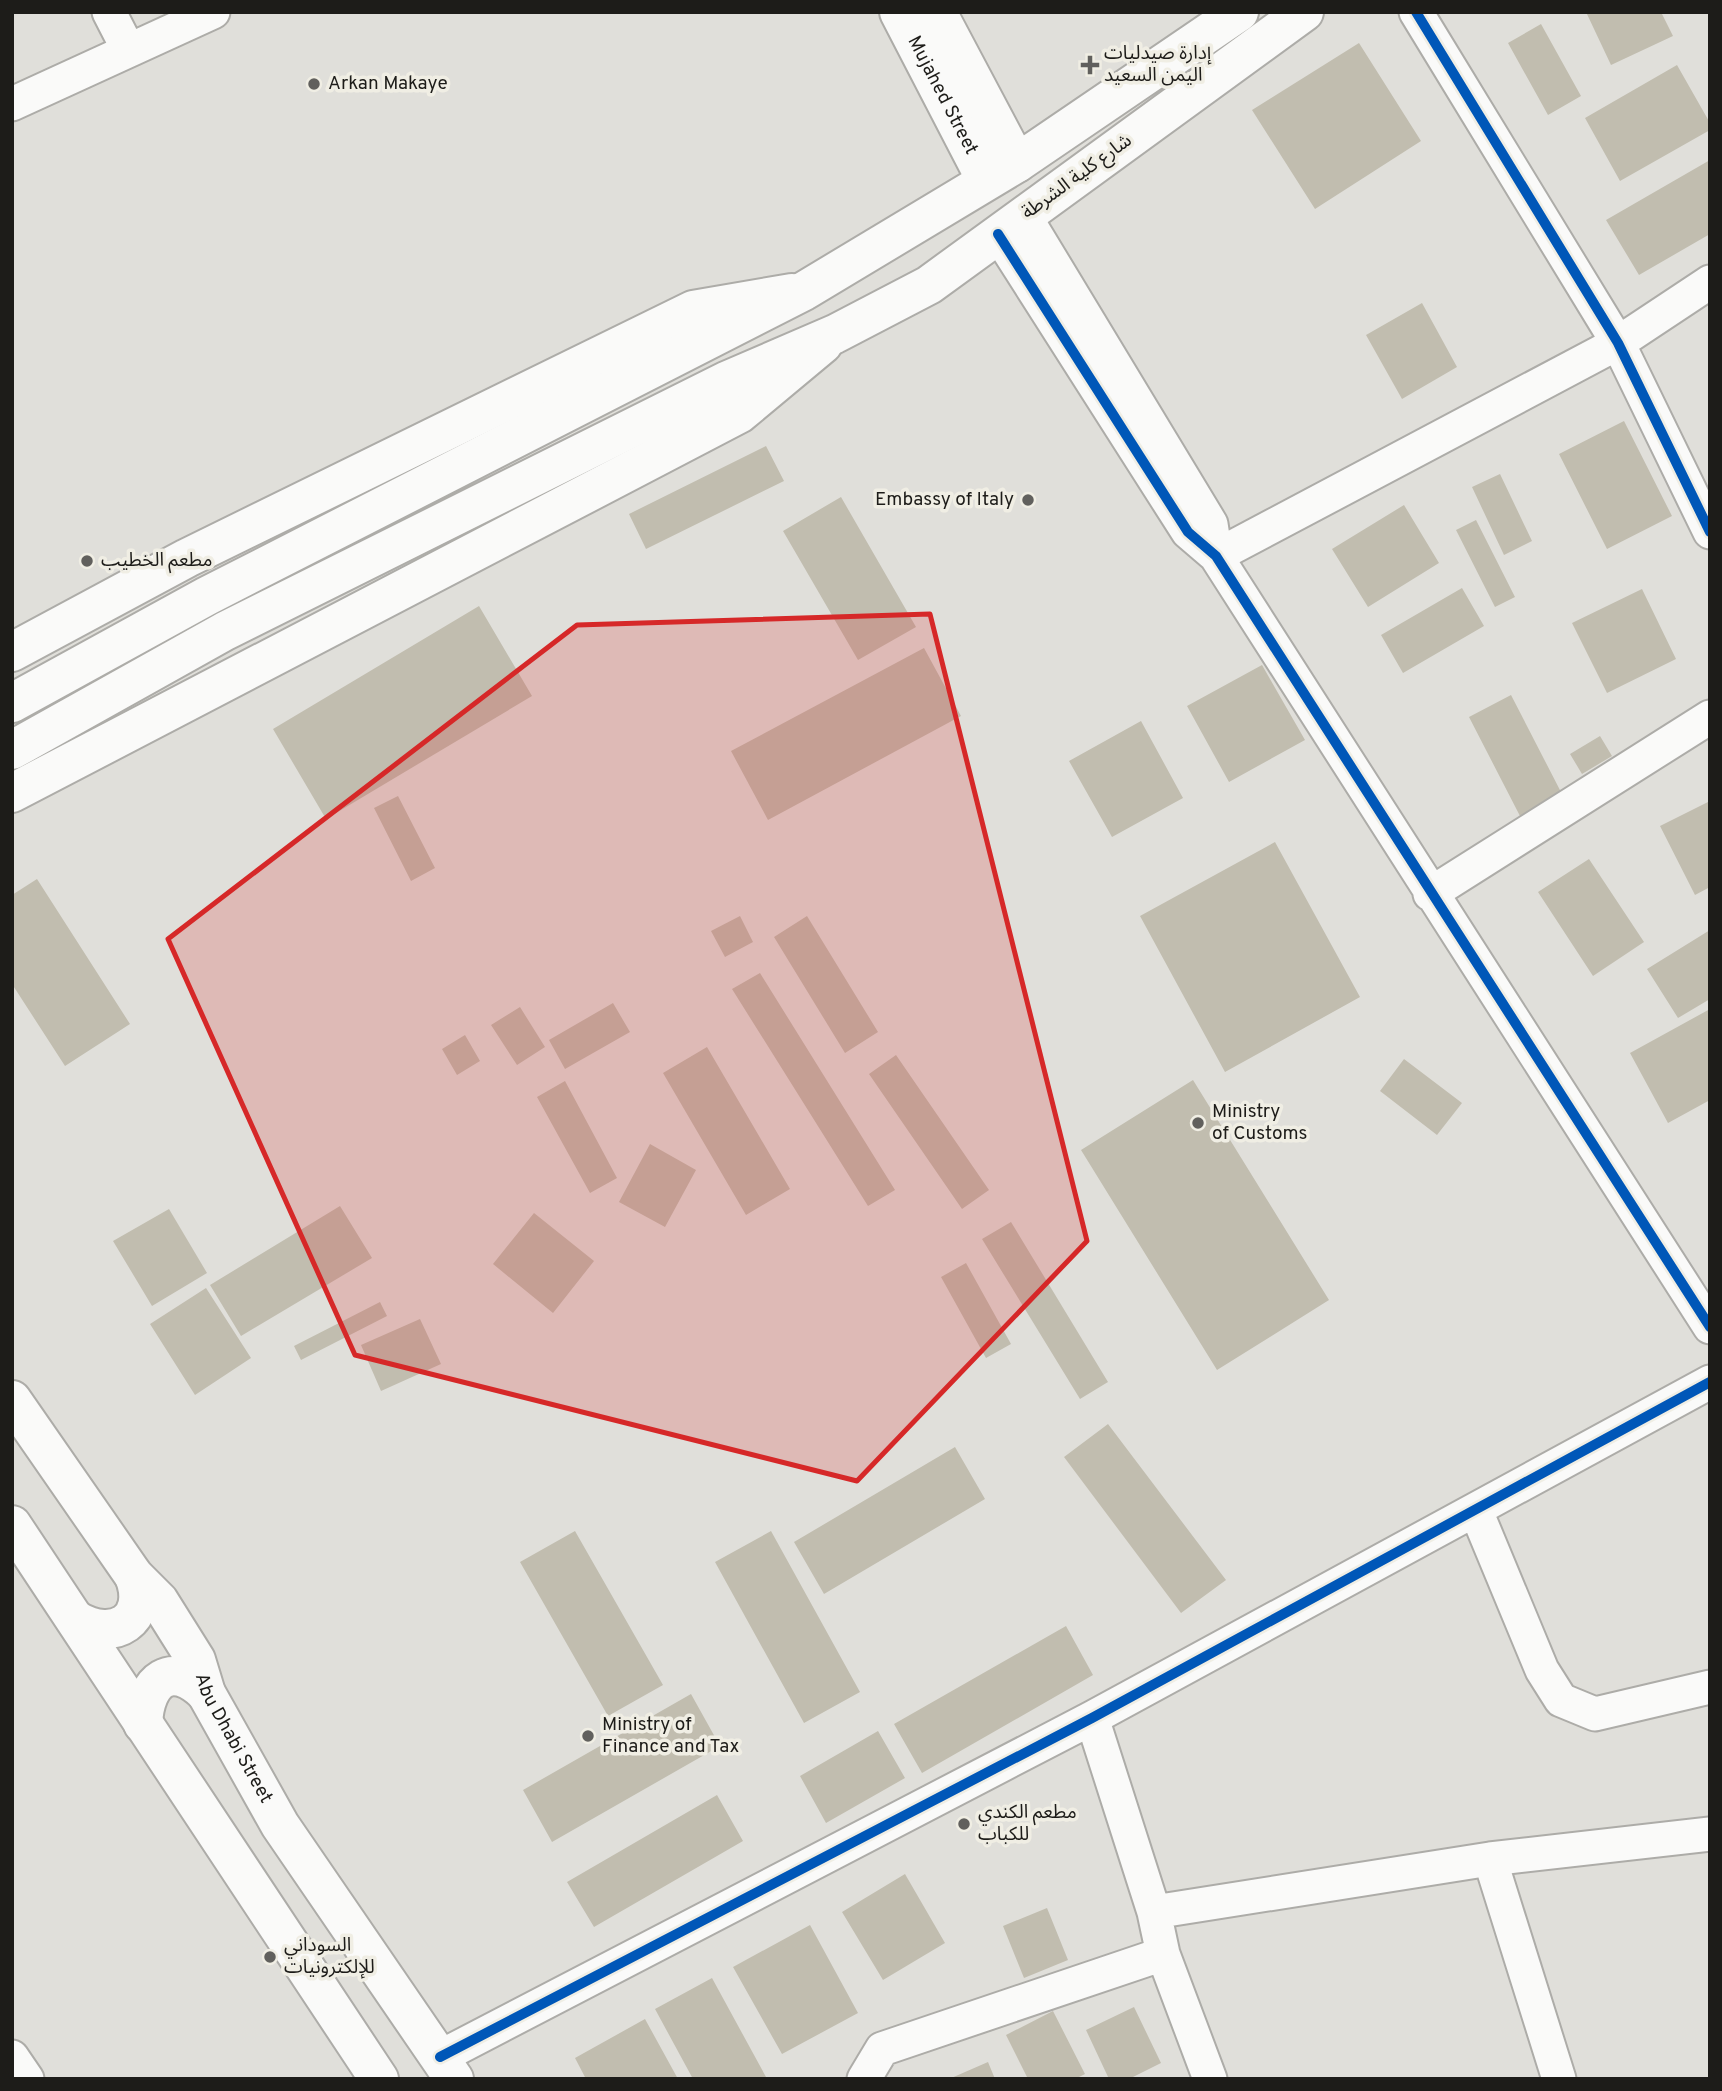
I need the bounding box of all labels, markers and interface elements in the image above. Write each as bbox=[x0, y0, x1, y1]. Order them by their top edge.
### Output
street label: Mujahed Street bbox=[902, 32, 983, 159]
place label: إدارة صيدليات اليمن السعيد bbox=[1104, 42, 1212, 88]
marker: إدارة صيدليات اليمن السعيد bbox=[1082, 57, 1098, 73]
place label: Arkan Makaye bbox=[328, 72, 448, 96]
marker: Arkan Makaye bbox=[306, 76, 322, 92]
street label: شارع كلية الشرطة bbox=[1017, 129, 1137, 225]
place label: Embassy of Italy bbox=[875, 488, 1014, 512]
marker: Embassy of Italy bbox=[1020, 492, 1036, 508]
place label: مطعم الخطيب bbox=[101, 549, 212, 574]
marker: مطعم الخطيب bbox=[79, 553, 95, 569]
place label: Ministry of Customs bbox=[1212, 1100, 1307, 1146]
marker: Ministry of Customs bbox=[1190, 1115, 1206, 1131]
street label: Abu Dhabi Street bbox=[189, 1670, 278, 1808]
place label: Ministry of Finance and Tax bbox=[602, 1713, 740, 1759]
marker: Ministry of Finance and Tax bbox=[580, 1728, 596, 1744]
place label: مطعم الكندي للكباب bbox=[978, 1801, 1077, 1847]
marker: مطعم الكندي للكباب bbox=[956, 1816, 972, 1832]
place label: السوداني للإلكترونيات bbox=[284, 1934, 375, 1980]
marker: السوداني للإلكترونيات bbox=[262, 1949, 278, 1965]

